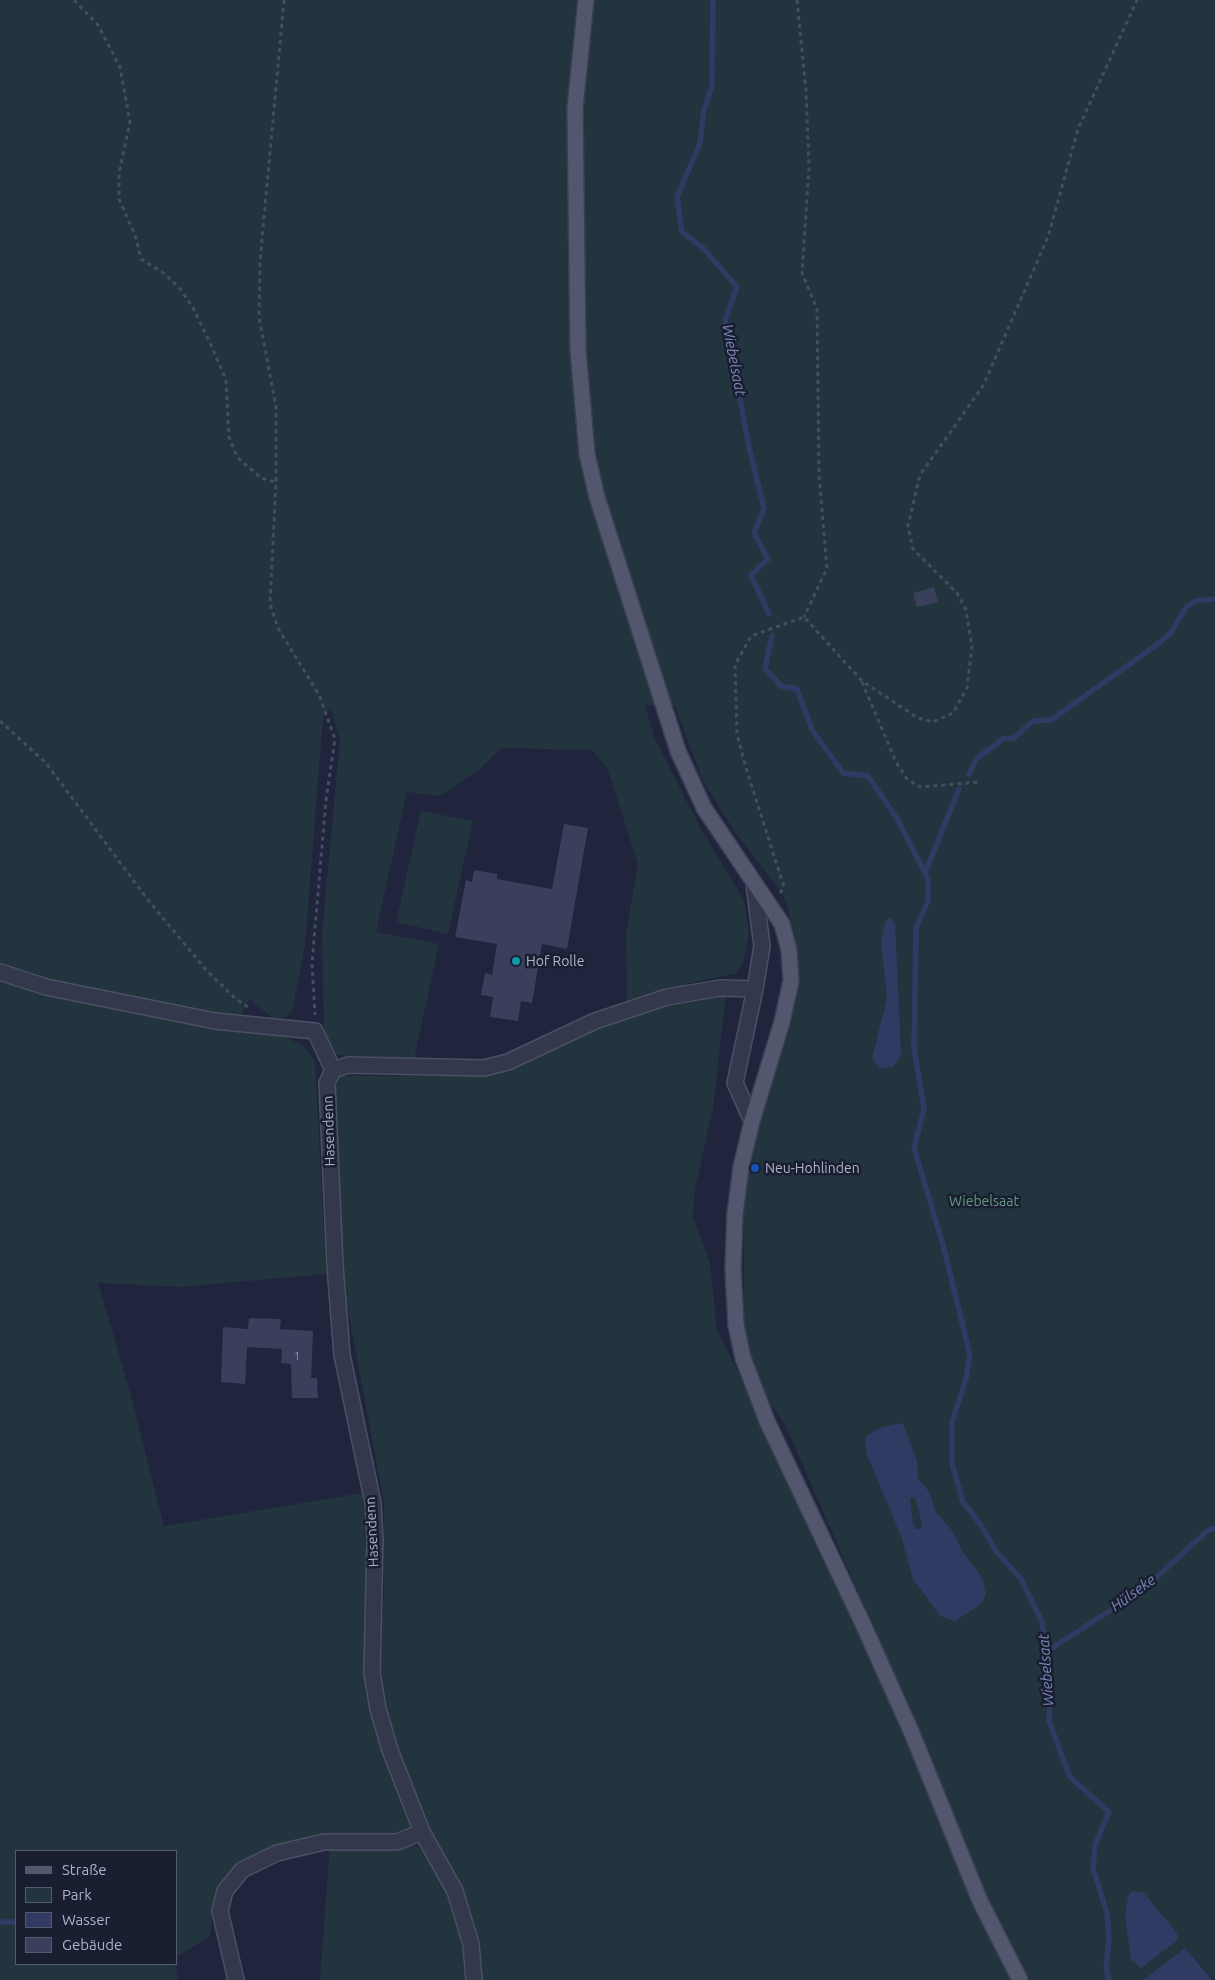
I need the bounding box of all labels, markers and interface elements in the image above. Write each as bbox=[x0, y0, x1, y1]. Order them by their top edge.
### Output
water label: Wiebelsaat bbox=[718, 322, 750, 398]
place label: Hof Rolle bbox=[526, 953, 584, 969]
marker: Hof Rolle bbox=[510, 955, 522, 967]
street label: Hasendenn bbox=[319, 1095, 339, 1167]
place label: Neu-Hohlinden bbox=[765, 1160, 860, 1176]
marker: Neu-Hohlinden bbox=[749, 1162, 761, 1174]
park label: Wiebelsaat bbox=[949, 1193, 1019, 1209]
house number: 1 bbox=[294, 1349, 300, 1363]
street label: Hasendenn bbox=[362, 1496, 382, 1568]
water label: Hülseke bbox=[1107, 1571, 1159, 1615]
water label: Wiebelsaat bbox=[1034, 1633, 1058, 1707]
legend bbox=[15, 1850, 178, 1965]
text: Straße bbox=[62, 1861, 106, 1878]
text: Park bbox=[62, 1886, 92, 1903]
text: Wasser bbox=[62, 1911, 110, 1928]
text: Gebäude bbox=[62, 1936, 122, 1953]

